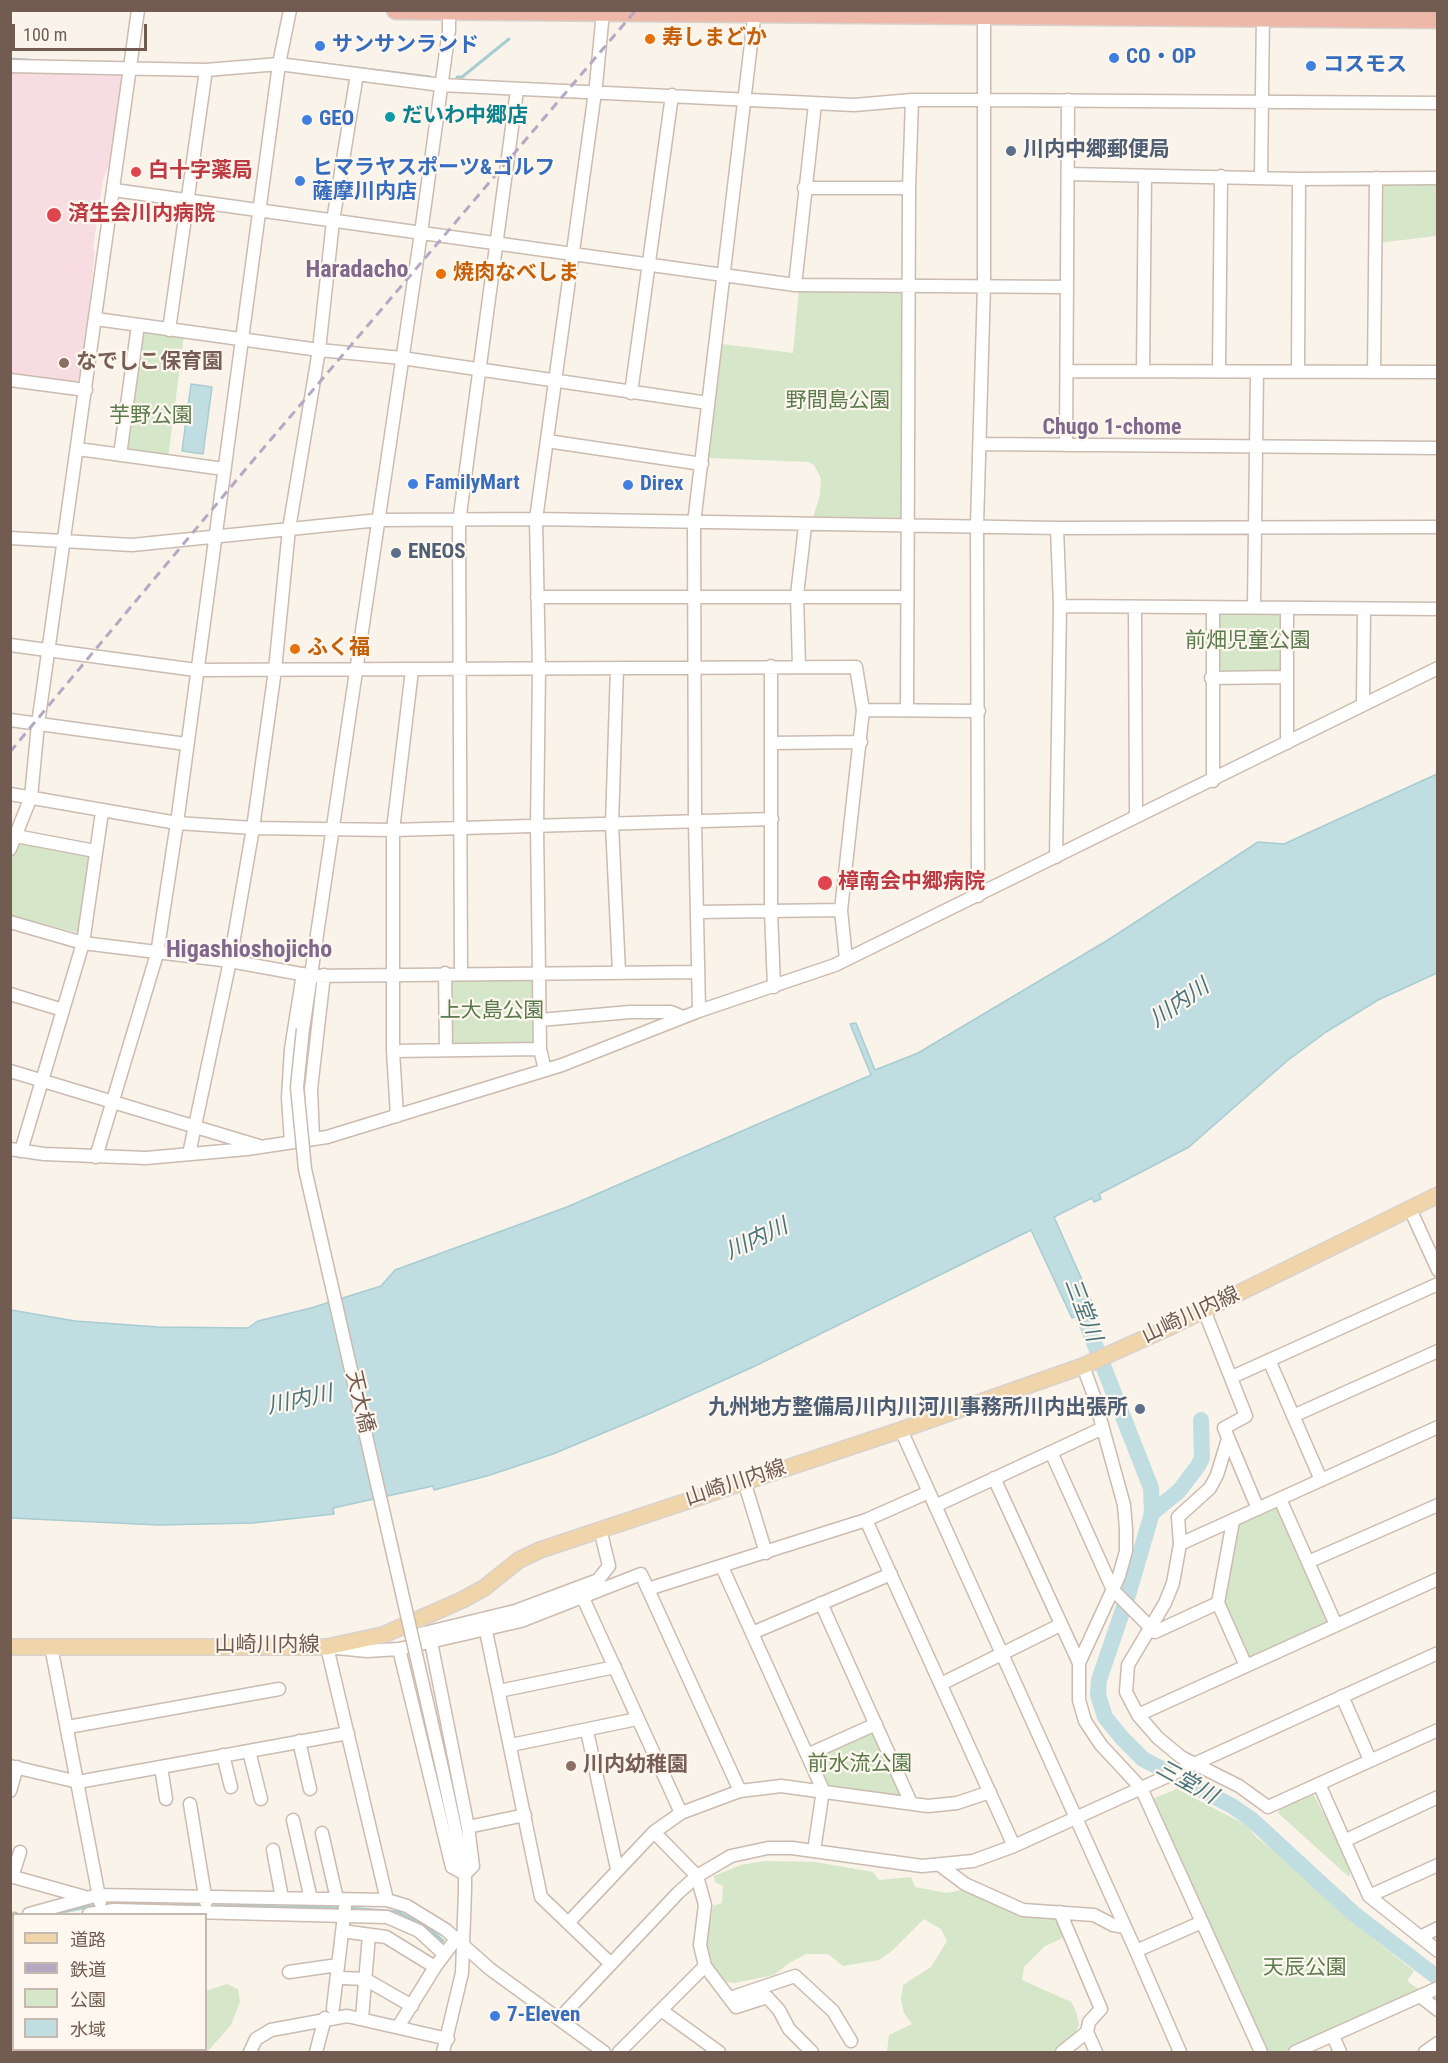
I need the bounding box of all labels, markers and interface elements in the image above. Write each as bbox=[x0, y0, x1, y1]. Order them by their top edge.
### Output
scale bar bbox=[15, 12, 150, 50]
text: 100 m bbox=[23, 24, 67, 45]
place label: 寿しまどか bbox=[662, 26, 767, 52]
marker: 寿しまどか bbox=[643, 32, 657, 46]
place label: サンサンランド bbox=[332, 33, 479, 59]
marker: サンサンランド bbox=[313, 39, 327, 53]
place label: CO・OP bbox=[1126, 45, 1196, 71]
marker: CO・OP bbox=[1107, 51, 1121, 65]
place label: コスモス bbox=[1323, 53, 1407, 79]
marker: コスモス bbox=[1304, 59, 1318, 73]
place label: だいわ中郷店 bbox=[402, 104, 528, 130]
place label: GEO bbox=[319, 107, 354, 133]
marker: だいわ中郷店 bbox=[383, 110, 397, 124]
marker: GEO bbox=[300, 113, 314, 127]
place label: 川内中郷郵便局 bbox=[1023, 138, 1170, 164]
marker: 川内中郷郵便局 bbox=[1004, 144, 1018, 158]
place label: ヒマラヤスポーツ&ゴルフ 薩摩川内店 bbox=[312, 156, 555, 206]
place label: 白十字薬局 bbox=[148, 159, 253, 185]
marker: 白十字薬局 bbox=[129, 165, 143, 179]
marker: ヒマラヤスポーツ&ゴルフ 薩摩川内店 bbox=[293, 174, 307, 188]
place label: 済生会川内病院 bbox=[68, 202, 215, 228]
marker: 済生会川内病院 bbox=[45, 206, 63, 224]
district label: Haradacho bbox=[306, 257, 408, 285]
place label: 焼肉なべしま bbox=[453, 261, 579, 287]
marker: 焼肉なべしま bbox=[434, 267, 448, 281]
place label: なでしこ保育園 bbox=[76, 350, 223, 376]
marker: なでしこ保育園 bbox=[57, 356, 71, 370]
park label: 野間島公園 bbox=[786, 389, 890, 415]
park label: 芋野公園 bbox=[109, 404, 193, 430]
district label: Chugo 1-chome bbox=[1042, 415, 1182, 441]
place label: FamilyMart bbox=[425, 471, 520, 497]
place label: Direx bbox=[640, 472, 683, 498]
marker: FamilyMart bbox=[406, 477, 420, 491]
marker: Direx bbox=[621, 478, 635, 492]
place label: ENEOS bbox=[408, 540, 465, 566]
marker: ENEOS bbox=[389, 546, 403, 560]
park label: 前畑児童公園 bbox=[1185, 629, 1311, 655]
place label: ふく福 bbox=[307, 636, 370, 662]
marker: ふく福 bbox=[288, 642, 302, 656]
place label: 樟南会中郷病院 bbox=[838, 870, 985, 896]
marker: 樟南会中郷病院 bbox=[816, 874, 834, 892]
district label: Higashioshojicho bbox=[166, 937, 332, 965]
water label: 川内川 bbox=[1145, 974, 1215, 1034]
park label: 上大島公園 bbox=[440, 999, 544, 1025]
water label: 川内川 bbox=[722, 1214, 792, 1266]
water label: 三堂川 bbox=[1058, 1274, 1106, 1346]
street label: 山崎川内線 bbox=[1138, 1282, 1244, 1350]
street label: 天大橋 bbox=[340, 1368, 378, 1436]
water label: 川内川 bbox=[265, 1381, 335, 1421]
place label: 九州地方整備局川内川河川事務所川内出張所 bbox=[708, 1396, 1128, 1422]
marker: 九州地方整備局川内川河川事務所川内出張所 bbox=[1133, 1402, 1147, 1416]
street label: 山崎川内線 bbox=[682, 1456, 790, 1512]
street label: 山崎川内線 bbox=[215, 1633, 319, 1659]
park label: 前水流公園 bbox=[808, 1752, 912, 1778]
place label: 川内幼稚園 bbox=[583, 1753, 688, 1779]
water label: 三堂川 bbox=[1151, 1755, 1221, 1811]
marker: 川内幼稚園 bbox=[564, 1759, 578, 1773]
legend bbox=[12, 1913, 207, 2051]
text: 道路 bbox=[70, 1929, 106, 1950]
park label: 天辰公園 bbox=[1263, 1956, 1347, 1982]
text: 鉄道 bbox=[70, 1959, 106, 1980]
text: 公園 bbox=[70, 1989, 106, 2010]
place label: 7-Eleven bbox=[507, 2003, 580, 2029]
marker: 7-Eleven bbox=[488, 2009, 502, 2023]
text: 水域 bbox=[70, 2019, 106, 2040]

